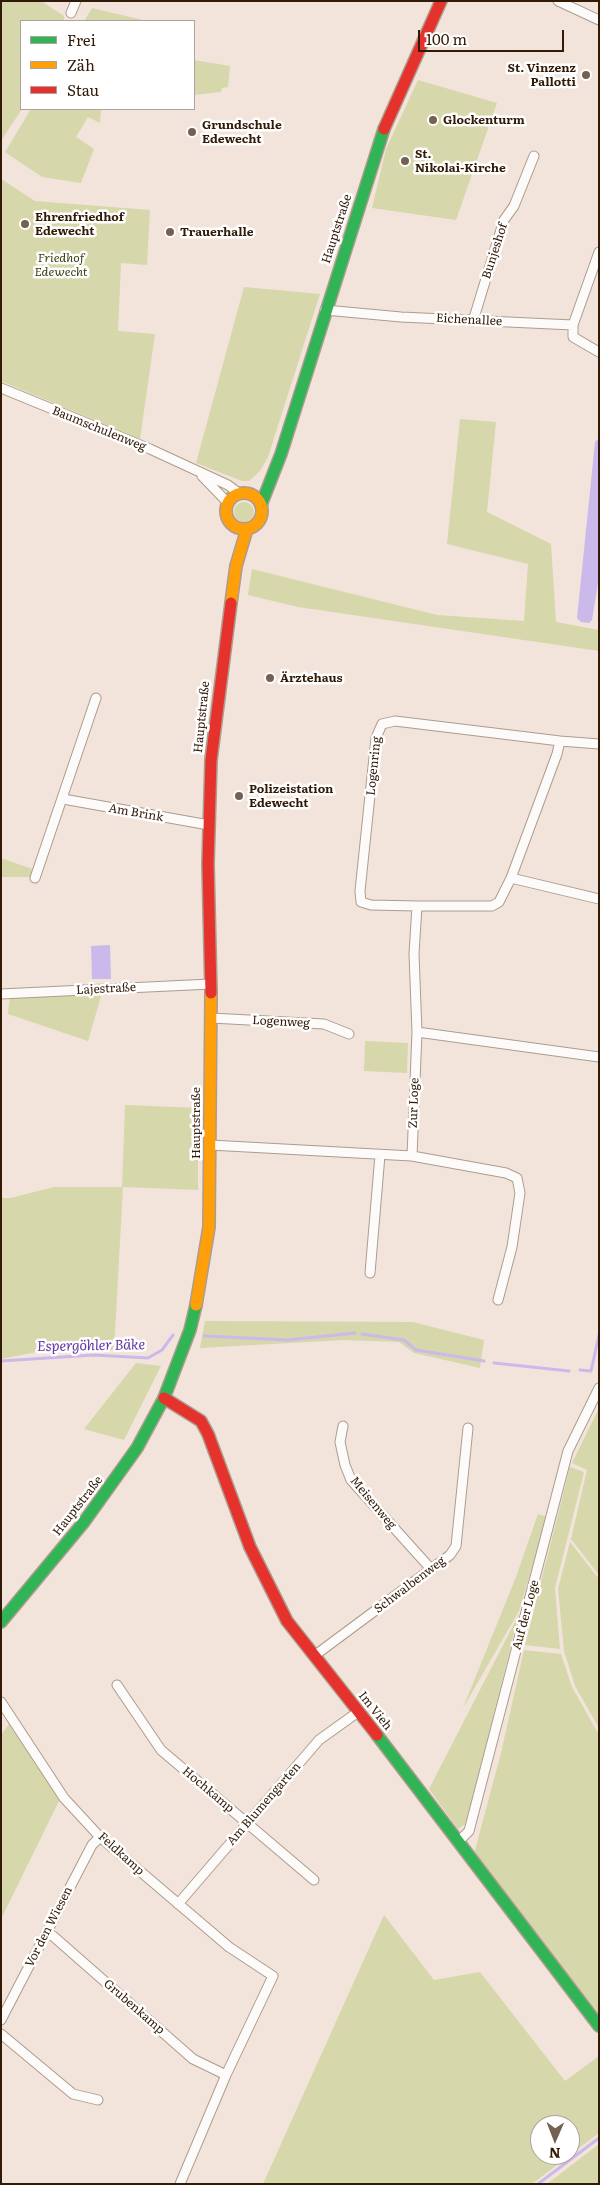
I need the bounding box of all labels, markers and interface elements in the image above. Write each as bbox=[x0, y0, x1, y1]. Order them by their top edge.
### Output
legend bbox=[20, 20, 195, 110]
scale bar bbox=[420, 20, 566, 52]
text: 100 m bbox=[426, 27, 467, 50]
text: Frei bbox=[67, 28, 96, 51]
text: Zäh bbox=[67, 53, 95, 76]
place label: St. Vinzenz Pallotti bbox=[508, 61, 576, 89]
marker: St. Vinzenz Pallotti bbox=[580, 69, 592, 81]
text: Stau bbox=[67, 78, 99, 101]
place label: Glockenturm bbox=[443, 113, 525, 127]
marker: Glockenturm bbox=[427, 114, 439, 126]
place label: Grundschule Edewecht bbox=[202, 118, 282, 146]
marker: Grundschule Edewecht bbox=[186, 126, 198, 138]
place label: St. Nikolai-Kirche bbox=[415, 147, 506, 175]
marker: St. Nikolai-Kirche bbox=[399, 155, 411, 167]
street label: Hauptstraße bbox=[319, 193, 355, 265]
place label: Ehrenfriedhof Edewecht bbox=[35, 210, 124, 238]
marker: Ehrenfriedhof Edewecht bbox=[19, 218, 31, 230]
street label: Bunjeshof bbox=[479, 221, 511, 281]
place label: Trauerhalle bbox=[180, 225, 254, 239]
marker: Trauerhalle bbox=[164, 226, 176, 238]
park label: Friedhof Edewecht bbox=[35, 251, 87, 279]
street label: Eichenallee bbox=[436, 311, 502, 329]
street label: Baumschulenweg bbox=[50, 404, 148, 454]
place label: Ärztehaus bbox=[280, 671, 343, 685]
marker: Ärztehaus bbox=[264, 672, 276, 684]
street label: Hauptstraße bbox=[191, 680, 213, 754]
street label: Logenring bbox=[364, 736, 384, 796]
place label: Polizeistation Edewecht bbox=[249, 782, 333, 810]
marker: Polizeistation Edewecht bbox=[233, 790, 245, 802]
street label: Am Brink bbox=[107, 801, 165, 825]
street label: Lajestraße bbox=[76, 980, 136, 998]
street label: Logenweg bbox=[252, 1013, 310, 1031]
street label: Zur Loge bbox=[406, 1077, 422, 1129]
street label: Hauptstraße bbox=[189, 1087, 203, 1159]
water label: Espergöhler Bäke bbox=[37, 1337, 145, 1355]
street label: Hauptstraße bbox=[50, 1473, 106, 1539]
street label: Meisenweg bbox=[347, 1474, 399, 1532]
street label: Schwalbenweg bbox=[372, 1554, 448, 1616]
street label: Auf der Loge bbox=[510, 1578, 542, 1652]
street label: Im Vieh bbox=[355, 1689, 395, 1733]
street label: Am Blumengarten bbox=[224, 1760, 304, 1848]
street label: Hochkamp bbox=[179, 1764, 237, 1816]
street label: Feldkamp bbox=[95, 1830, 147, 1878]
street label: Vor den Wiesen bbox=[22, 1884, 76, 1970]
street label: Grubenkamp bbox=[101, 1977, 167, 2037]
north arrow bbox=[530, 2115, 580, 2165]
text: N bbox=[549, 2144, 561, 2164]

